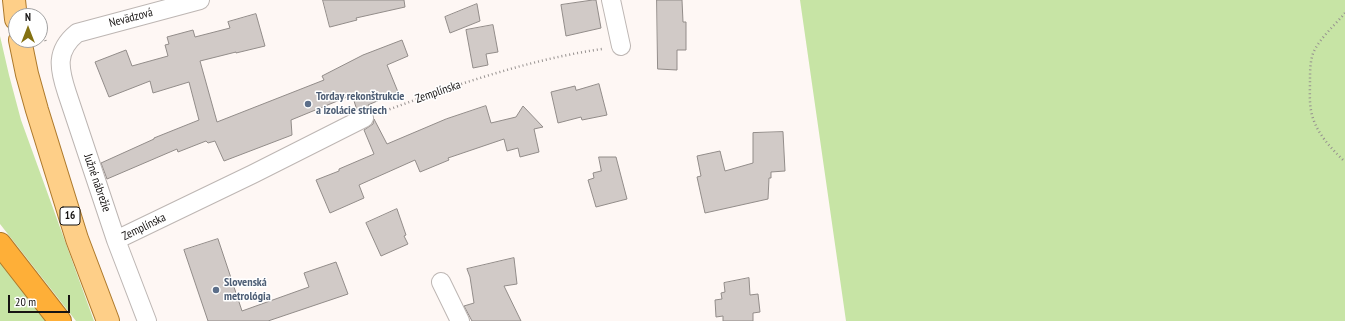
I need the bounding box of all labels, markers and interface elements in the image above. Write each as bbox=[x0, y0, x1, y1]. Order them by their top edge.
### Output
street label: Nevädzová bbox=[108, 5, 154, 31]
north arrow bbox=[8, 8, 48, 48]
text: N bbox=[25, 10, 31, 24]
street label: Zemplínska bbox=[413, 78, 463, 106]
place label: Torday rekonštrukcie a izolácie striech bbox=[316, 90, 404, 118]
marker: Torday rekonštrukcie a izolácie striech bbox=[303, 99, 313, 109]
street label: Južné nábrežie bbox=[80, 152, 114, 214]
road number: 16 bbox=[60, 207, 80, 225]
street label: Zemplínska bbox=[120, 210, 168, 244]
place label: Slovenská metrológia bbox=[224, 276, 271, 304]
marker: Slovenská metrológia bbox=[211, 285, 221, 295]
scale bar bbox=[10, 287, 72, 313]
text: 20 m bbox=[15, 294, 36, 309]

